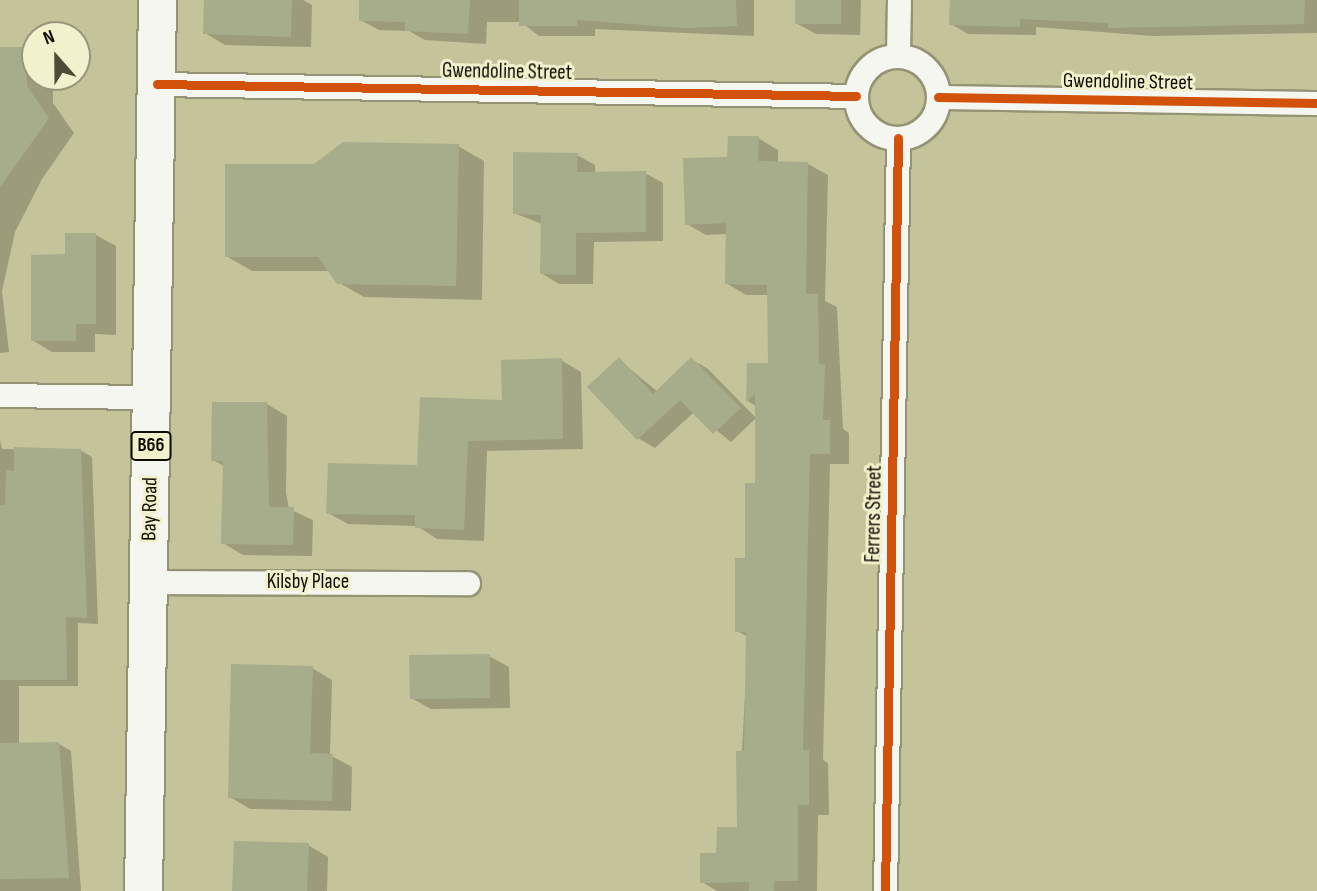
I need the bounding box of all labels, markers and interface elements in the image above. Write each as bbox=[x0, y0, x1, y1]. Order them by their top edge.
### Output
north arrow bbox=[21, 21, 91, 91]
text: N bbox=[40, 25, 58, 50]
street label: Gwendoline Street bbox=[442, 58, 572, 86]
street label: Gwendoline Street bbox=[1063, 68, 1193, 96]
road number: B66 bbox=[130, 430, 172, 462]
street label: Ferrers Street bbox=[861, 465, 887, 563]
street label: Bay Road bbox=[137, 477, 163, 541]
street label: Kilsby Place bbox=[267, 569, 349, 595]

